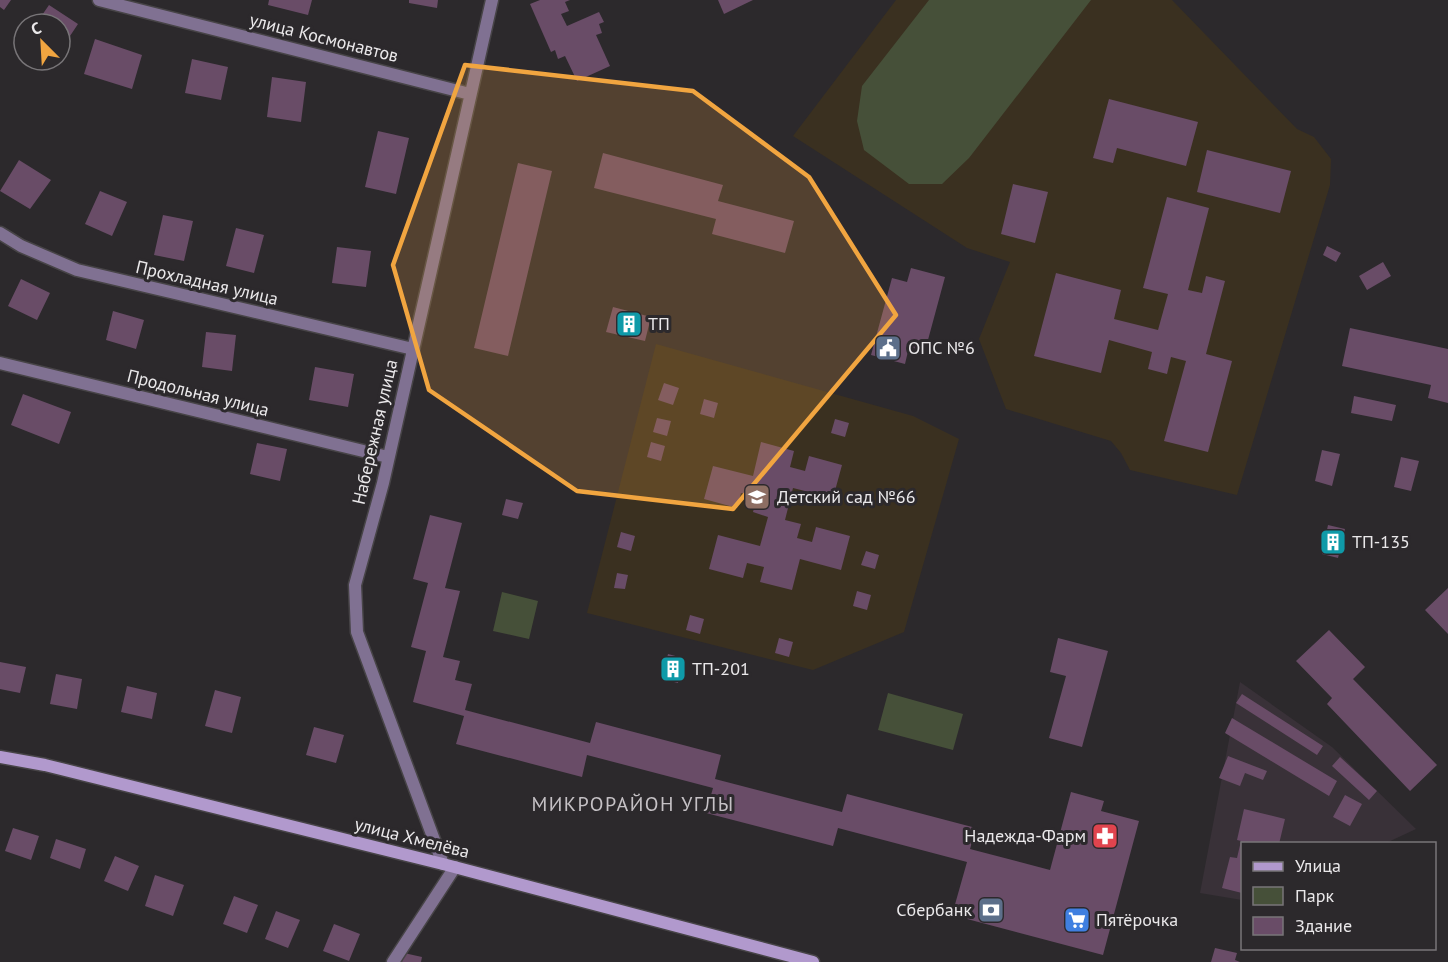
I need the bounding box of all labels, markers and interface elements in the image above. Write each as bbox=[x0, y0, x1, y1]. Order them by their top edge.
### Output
street label: улица Космонавтов bbox=[247, 8, 401, 67]
north arrow bbox=[12, 12, 72, 72]
text: С bbox=[28, 17, 44, 39]
street label: Прохладная улица bbox=[134, 255, 281, 310]
building icon: ТП bbox=[614, 309, 644, 339]
place label: ТП bbox=[648, 312, 670, 335]
public building icon: ОПС №6 bbox=[873, 333, 903, 363]
place label: ОПС №6 bbox=[908, 336, 975, 359]
street label: Набережная улица bbox=[347, 357, 402, 507]
street label: Продольная улица bbox=[125, 364, 272, 421]
school or university icon: Детский сад №66 bbox=[742, 482, 772, 512]
place label: Детский сад №66 bbox=[777, 485, 915, 508]
building icon: ТП-135 bbox=[1318, 527, 1348, 557]
place label: ТП-135 bbox=[1352, 530, 1410, 553]
building icon: ТП-201 bbox=[658, 654, 688, 684]
place label: ТП-201 bbox=[692, 657, 750, 680]
district label: МИКРОРАЙОН УГЛЫ bbox=[531, 791, 735, 817]
street label: улица Хмелёва bbox=[352, 812, 472, 863]
pharmacy icon: Надежда-Фарм bbox=[1090, 821, 1120, 851]
place label: Надежда-Фарм bbox=[964, 824, 1086, 847]
legend bbox=[1241, 842, 1436, 950]
text: Улица bbox=[1295, 854, 1341, 877]
text: Парк bbox=[1295, 884, 1335, 907]
bank icon: Сбербанк bbox=[976, 895, 1006, 925]
place label: Сбербанк bbox=[896, 898, 972, 921]
supermarket icon: Пятёрочка bbox=[1062, 905, 1092, 935]
place label: Пятёрочка bbox=[1096, 908, 1178, 931]
text: Здание bbox=[1295, 914, 1352, 937]

